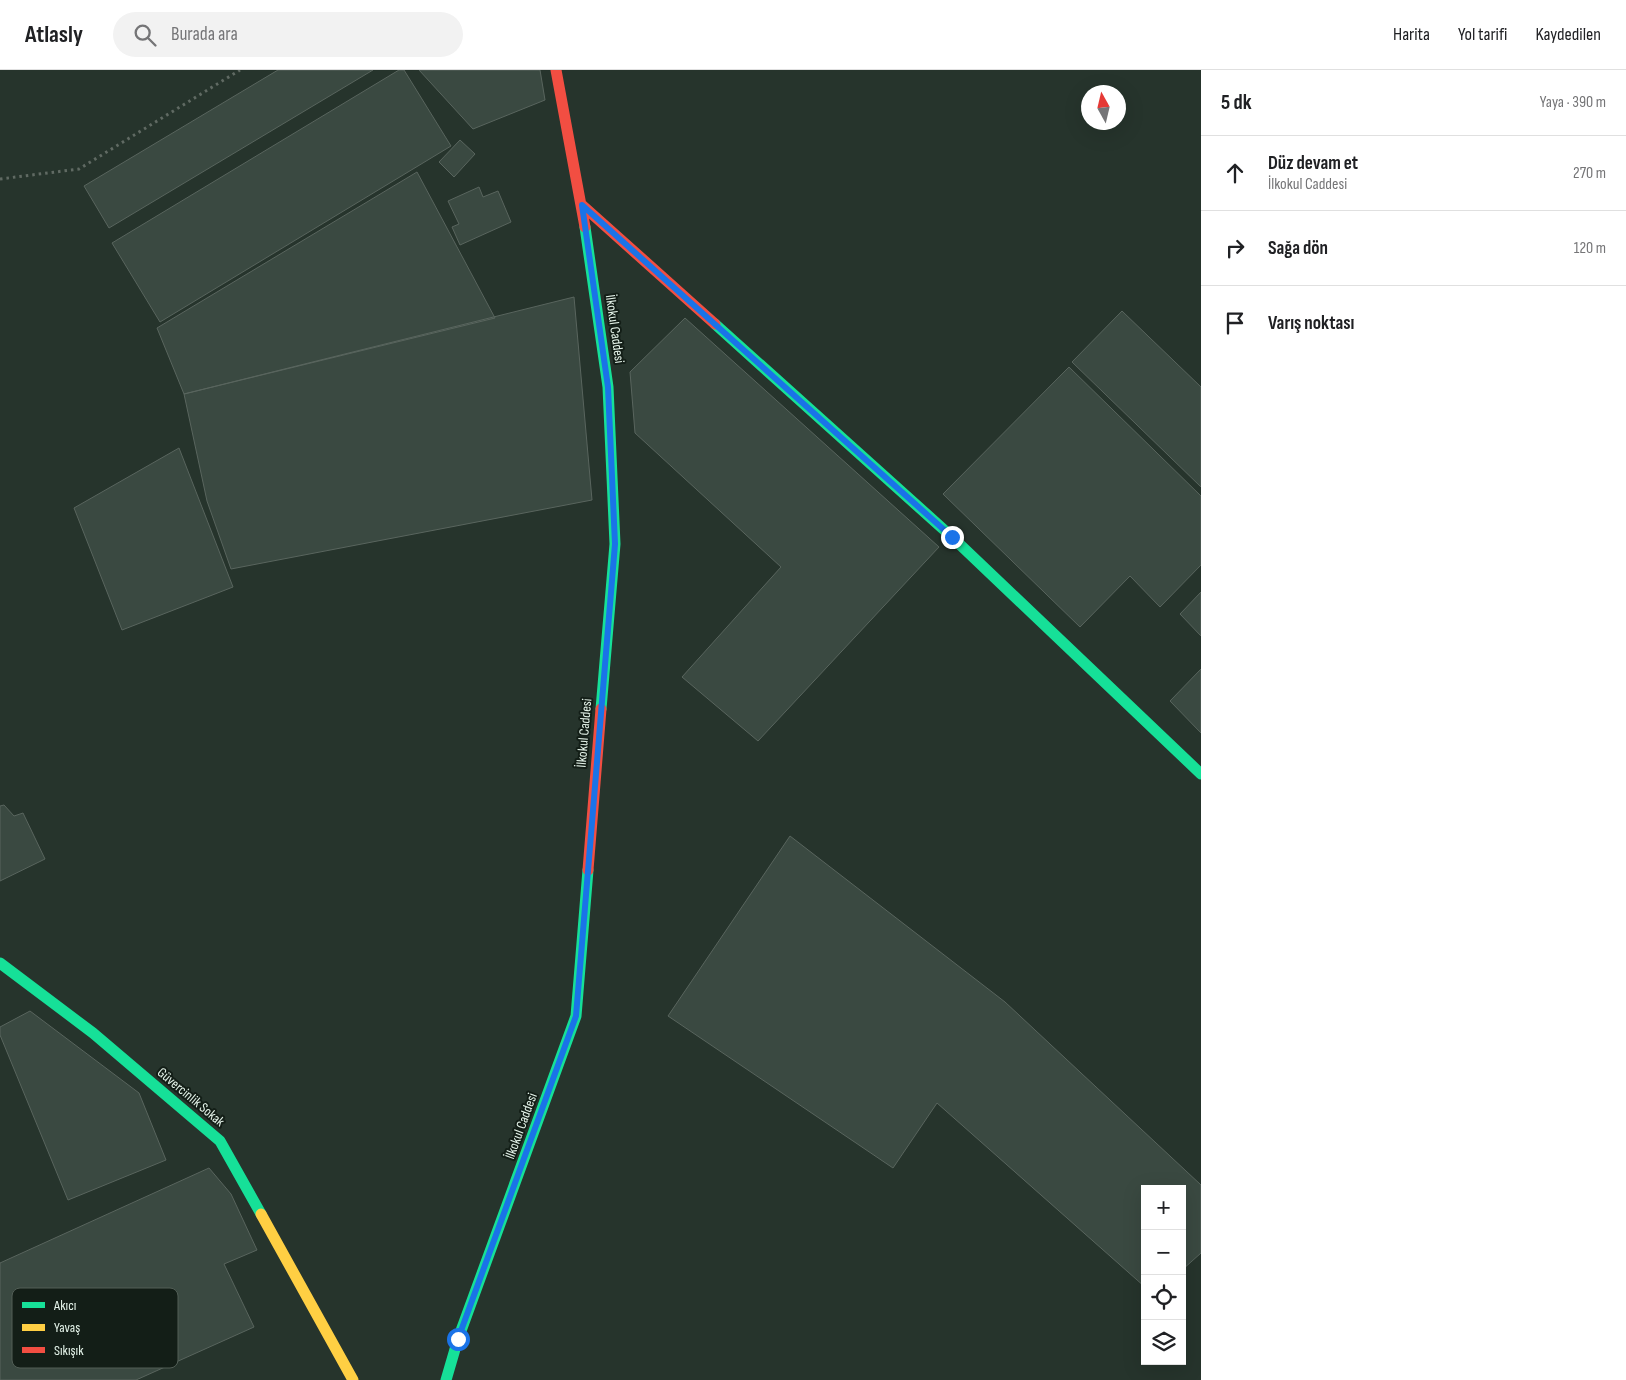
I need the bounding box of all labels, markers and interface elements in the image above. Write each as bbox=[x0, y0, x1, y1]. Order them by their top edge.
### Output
search box bbox=[113, 12, 463, 57]
text: Atlasly bbox=[25, 20, 83, 49]
icon: search bbox=[131, 21, 159, 49]
text: Burada ara bbox=[171, 23, 238, 46]
text: Harita bbox=[1393, 24, 1430, 45]
text: Yol tarifi bbox=[1458, 24, 1507, 45]
text: Kaydedilen bbox=[1535, 24, 1601, 45]
north arrow bbox=[1081, 85, 1126, 130]
text: 5 dk bbox=[1221, 90, 1252, 115]
text: Yaya · 390 m bbox=[1540, 93, 1606, 112]
text: Düz devam et bbox=[1268, 152, 1358, 175]
icon: ahead bbox=[1221, 159, 1249, 187]
text: 270 m bbox=[1573, 164, 1606, 183]
text: İlkokul Caddesi bbox=[1268, 175, 1347, 194]
icon: right bbox=[1221, 234, 1249, 262]
text: Sağa dön bbox=[1268, 237, 1328, 260]
text: 120 m bbox=[1574, 239, 1606, 258]
street label: İlkokul Caddesi bbox=[602, 294, 628, 364]
icon: arrive bbox=[1221, 309, 1249, 337]
text: Varış noktası bbox=[1268, 312, 1354, 335]
route end bbox=[941, 526, 964, 549]
street label: İlkokul Caddesi bbox=[573, 698, 595, 768]
street label: Güvercinlik Sokak bbox=[154, 1064, 229, 1131]
street label: İlkokul Caddesi bbox=[501, 1091, 541, 1161]
map controls bbox=[1141, 1185, 1186, 1365]
button: + bbox=[1141, 1185, 1186, 1230]
button: − bbox=[1141, 1230, 1186, 1275]
button: locate bbox=[1141, 1275, 1186, 1320]
legend bbox=[12, 1288, 178, 1368]
text: Akıcı bbox=[53, 1297, 76, 1314]
text: Yavaş bbox=[54, 1319, 80, 1336]
button: layers bbox=[1141, 1320, 1186, 1365]
route start bbox=[447, 1328, 470, 1351]
text: Sıkışık bbox=[54, 1342, 84, 1359]

